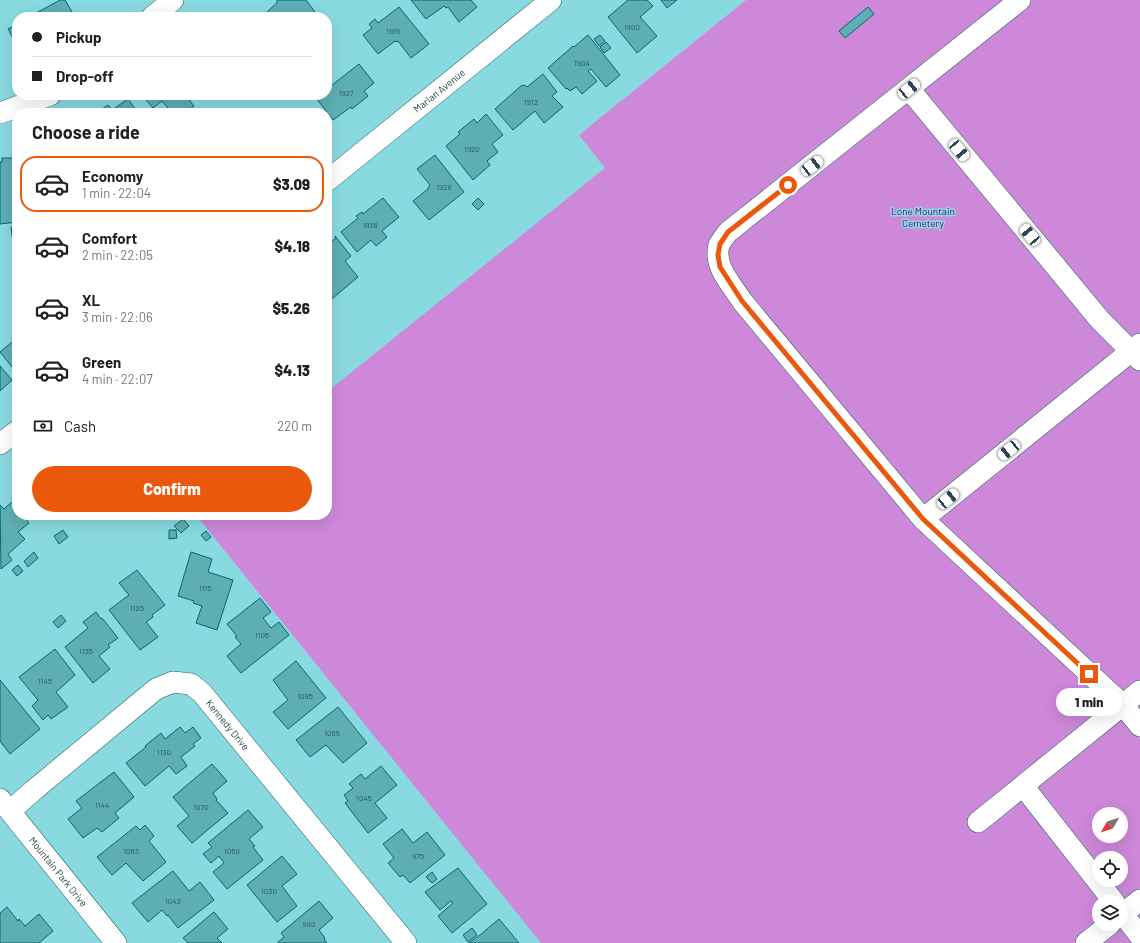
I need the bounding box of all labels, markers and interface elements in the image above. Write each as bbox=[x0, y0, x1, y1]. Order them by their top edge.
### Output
house number: 1900 bbox=[624, 22, 640, 32]
house number: 1919 bbox=[386, 26, 400, 36]
text: Pickup bbox=[56, 28, 102, 46]
house number: 1904 bbox=[574, 58, 590, 68]
street label: Marian Avenue bbox=[411, 66, 467, 115]
text: Drop-off bbox=[56, 67, 114, 85]
car bbox=[896, 77, 922, 101]
house number: 1927 bbox=[338, 88, 354, 98]
house number: 1912 bbox=[524, 97, 538, 107]
text: Choose a ride bbox=[32, 121, 140, 143]
car bbox=[947, 137, 971, 163]
house number: 1920 bbox=[464, 144, 480, 154]
car bbox=[799, 154, 825, 178]
icon: car bbox=[34, 166, 70, 202]
text: Economy bbox=[82, 167, 143, 185]
text: $3.09 bbox=[273, 175, 310, 193]
route start bbox=[779, 176, 797, 194]
house number: 1928 bbox=[436, 182, 452, 192]
text: 1 min · 22:04 bbox=[82, 185, 151, 201]
park label: Lone Mountain Cemetery bbox=[891, 205, 955, 229]
house number: 1936 bbox=[362, 220, 378, 230]
car bbox=[1018, 222, 1042, 248]
icon: car bbox=[34, 228, 70, 264]
text: Comfort bbox=[82, 229, 137, 247]
text: $4.18 bbox=[274, 237, 310, 255]
text: 2 min · 22:05 bbox=[82, 247, 153, 263]
icon: car bbox=[34, 290, 70, 326]
text: XL bbox=[82, 291, 100, 309]
text: $5.26 bbox=[272, 299, 310, 317]
text: 3 min · 22:06 bbox=[82, 309, 153, 325]
icon: car bbox=[34, 352, 70, 388]
text: Green bbox=[82, 353, 121, 371]
text: $4.13 bbox=[274, 361, 310, 379]
text: 4 min · 22:07 bbox=[82, 371, 153, 387]
icon: cash bbox=[32, 415, 54, 437]
text: Cash bbox=[64, 417, 96, 435]
text: 220 m bbox=[277, 418, 312, 434]
car bbox=[996, 438, 1022, 462]
button: Confirm bbox=[32, 466, 312, 512]
car bbox=[935, 487, 961, 511]
house number: 1115 bbox=[199, 583, 211, 593]
house number: 1125 bbox=[130, 603, 144, 613]
house number: 1105 bbox=[255, 630, 269, 640]
house number: 1135 bbox=[79, 646, 93, 656]
route end bbox=[1080, 665, 1098, 683]
house number: 1145 bbox=[38, 676, 52, 686]
callout: 1 min bbox=[1056, 688, 1122, 716]
house number: 1085 bbox=[297, 691, 313, 701]
text: 1 min bbox=[1075, 694, 1103, 710]
street label: Kennedy Drive bbox=[204, 697, 252, 753]
house number: 1065 bbox=[324, 728, 340, 738]
house number: 1130 bbox=[157, 747, 171, 757]
house number: 1045 bbox=[356, 793, 372, 803]
house number: 1144 bbox=[95, 800, 109, 810]
house number: 1070 bbox=[193, 802, 209, 812]
north arrow bbox=[1092, 807, 1128, 843]
map controls bbox=[1092, 807, 1128, 931]
street label: Mountain Park Drive bbox=[27, 834, 90, 909]
house number: 1063 bbox=[123, 846, 139, 856]
house number: 1050 bbox=[224, 846, 240, 856]
house number: 975 bbox=[412, 851, 424, 861]
button: locate bbox=[1092, 851, 1128, 887]
house number: 1030 bbox=[261, 886, 277, 896]
button: layers bbox=[1092, 895, 1128, 931]
house number: 1043 bbox=[165, 896, 181, 906]
house number: 980 bbox=[303, 919, 315, 929]

